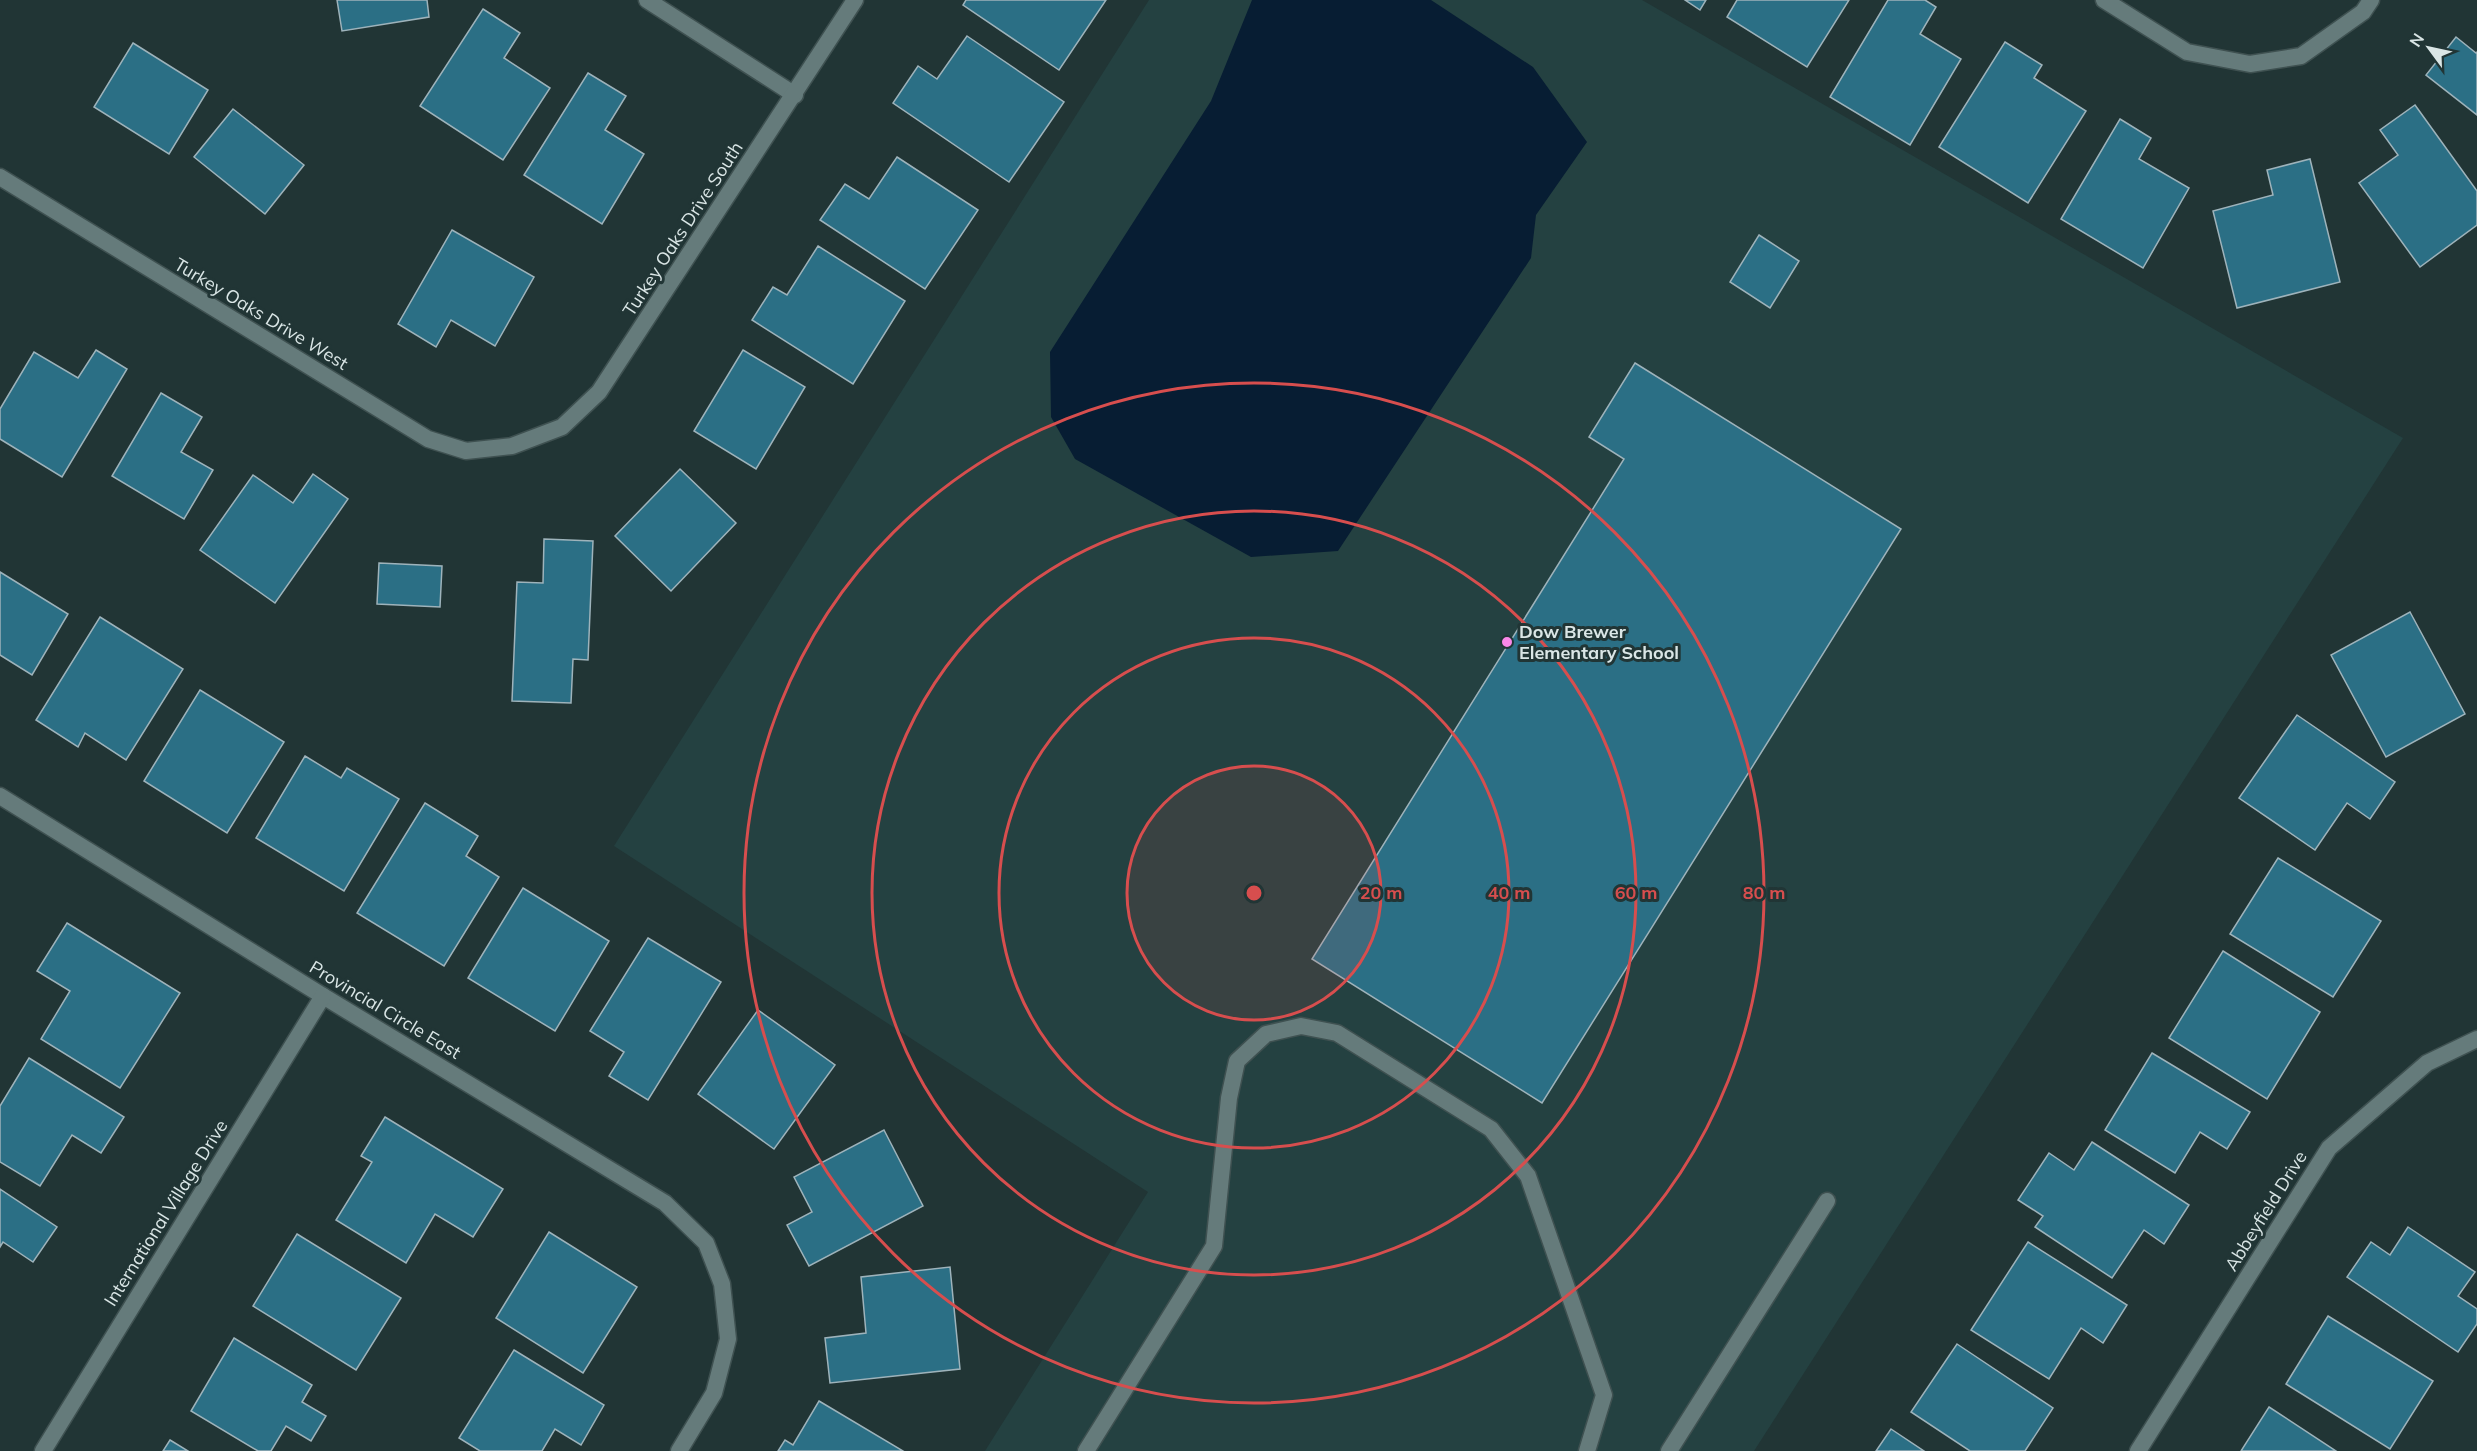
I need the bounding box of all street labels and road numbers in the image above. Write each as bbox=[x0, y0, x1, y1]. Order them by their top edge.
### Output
street label: Turkey Oaks Drive South bbox=[617, 137, 748, 320]
street label: Turkey Oaks Drive West bbox=[170, 252, 352, 375]
street label: Provincial Circle East bbox=[305, 955, 465, 1064]
street label: International Village Drive bbox=[99, 1115, 232, 1310]
street label: Abbeyfield Drive bbox=[2219, 1146, 2312, 1275]

